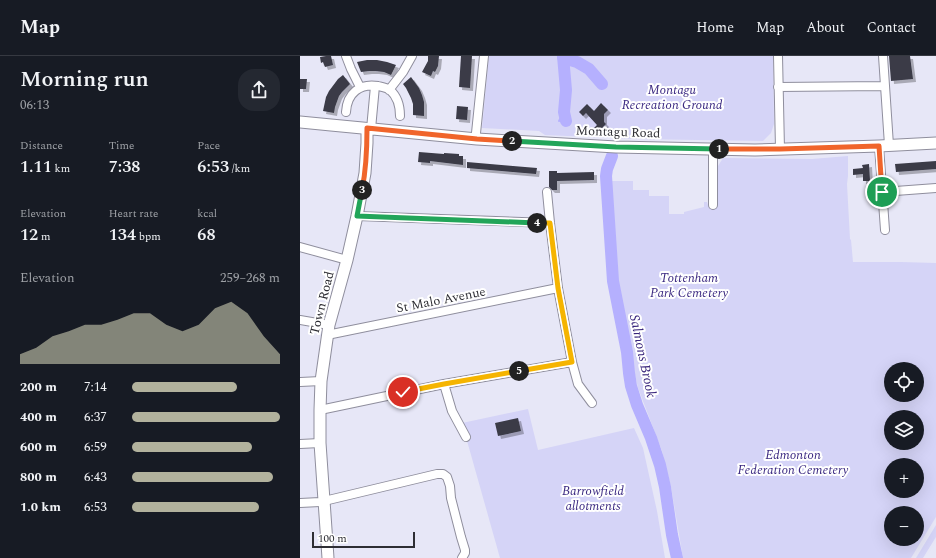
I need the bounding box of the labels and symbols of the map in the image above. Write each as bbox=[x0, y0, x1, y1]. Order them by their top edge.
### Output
park label: Montagu Recreation Ground bbox=[622, 80, 723, 115]
street label: Montagu Road bbox=[575, 121, 661, 143]
pin: 2 bbox=[502, 131, 522, 151]
pin: 1 bbox=[709, 139, 729, 159]
pin bbox=[865, 175, 899, 209]
pin: 3 bbox=[352, 180, 372, 200]
pin: 4 bbox=[527, 213, 547, 233]
park label: Tottenham Park Cemetery bbox=[650, 268, 728, 303]
street label: Town Road bbox=[304, 269, 340, 337]
street label: St Malo Avenue bbox=[395, 282, 487, 318]
water label: Salmons Brook bbox=[624, 312, 662, 400]
pin: 5 bbox=[509, 361, 529, 381]
pin bbox=[386, 375, 420, 409]
park label: Edmonton Federation Cemetery bbox=[738, 445, 849, 480]
park label: Barrowfield allotments bbox=[562, 481, 624, 516]
scale bar bbox=[312, 530, 415, 549]

